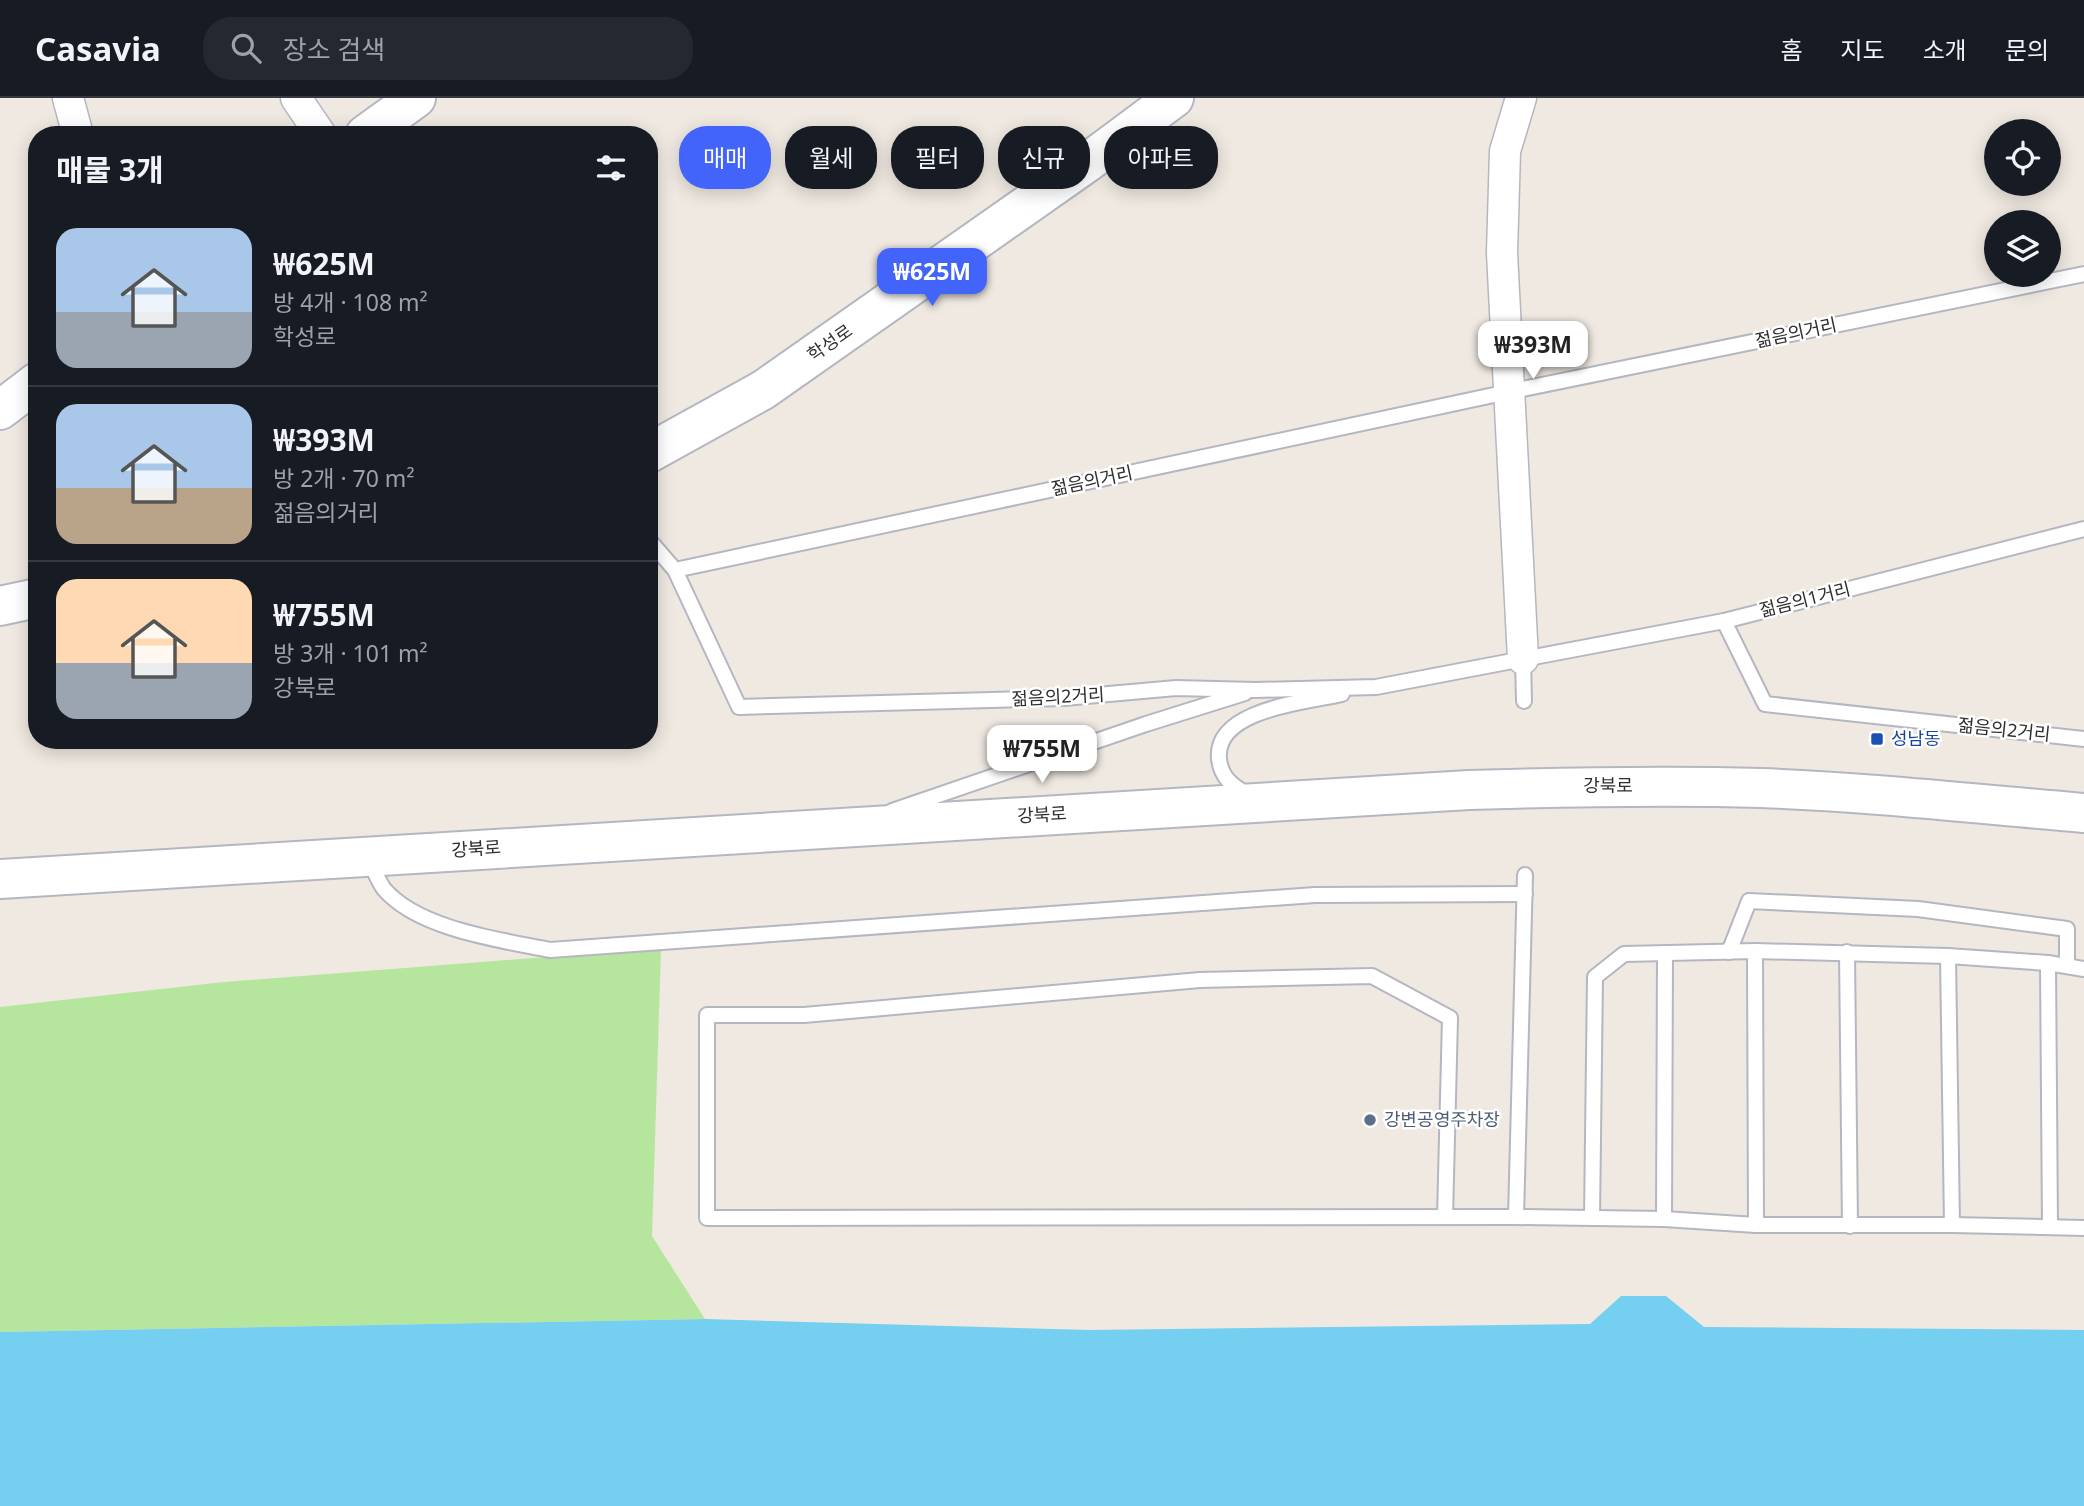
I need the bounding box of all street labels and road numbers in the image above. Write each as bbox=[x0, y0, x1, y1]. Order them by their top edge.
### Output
street label: 젊음의거리 bbox=[1753, 312, 1839, 352]
street label: 학성로 bbox=[802, 318, 857, 366]
street label: 젊음의거리 bbox=[1049, 460, 1135, 500]
street label: 젊음의1거리 bbox=[1757, 576, 1853, 622]
street label: 젊음의2거리 bbox=[1011, 682, 1105, 710]
street label: 젊음의2거리 bbox=[1957, 712, 2052, 746]
street label: 강북로 bbox=[1583, 773, 1633, 797]
street label: 강북로 bbox=[1017, 801, 1067, 827]
street label: 강북로 bbox=[450, 834, 502, 862]

